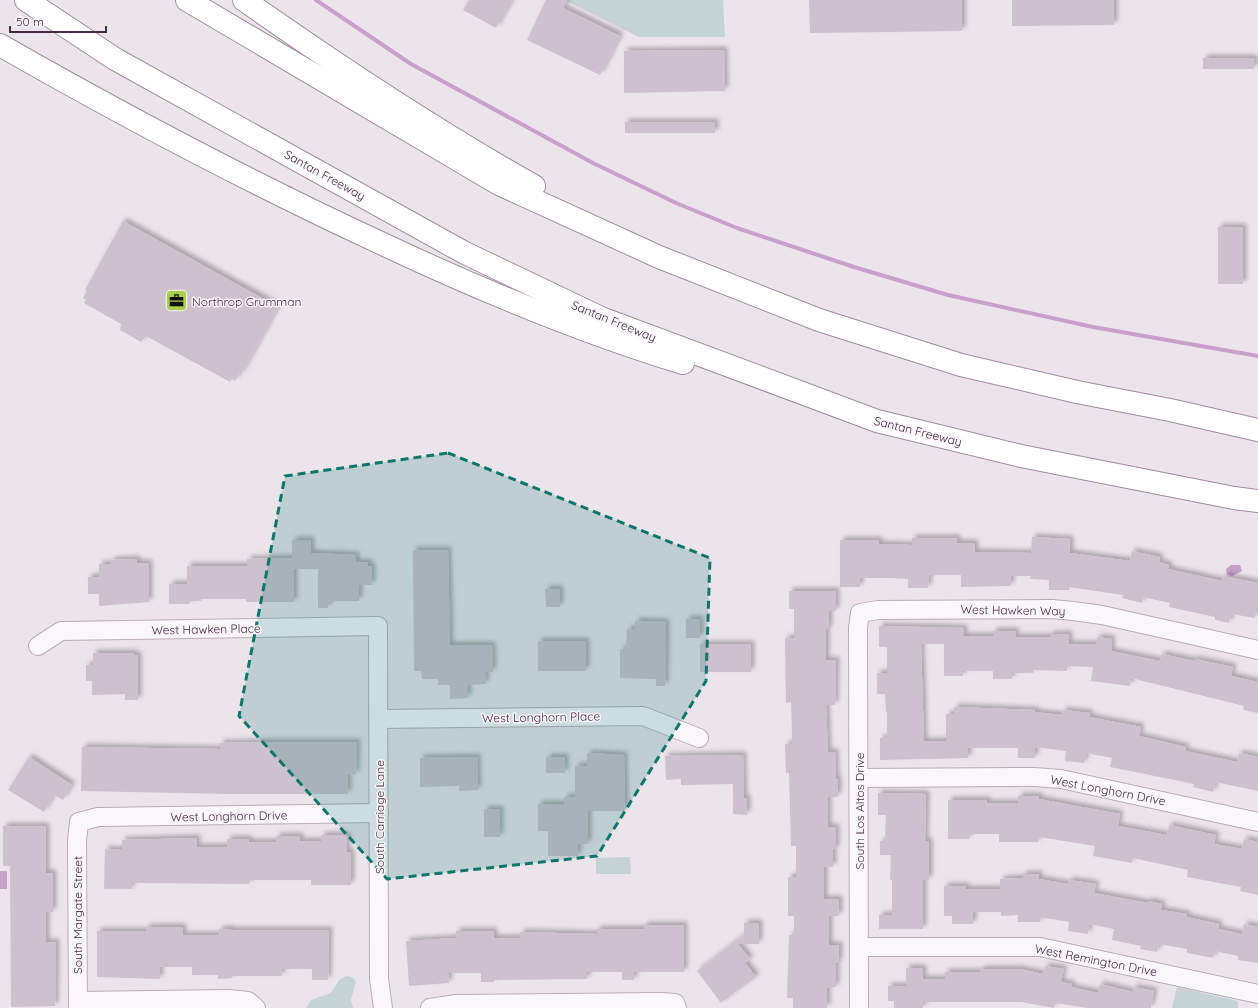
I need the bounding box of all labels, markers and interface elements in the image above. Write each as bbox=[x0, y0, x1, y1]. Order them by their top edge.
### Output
scale bar bbox=[10, 8, 106, 34]
text: 50 m bbox=[16, 14, 44, 29]
street label: Santan Freeway bbox=[282, 147, 368, 203]
office icon: Northrop Grumman bbox=[163, 288, 189, 314]
place label: Northrop Grumman bbox=[192, 294, 302, 309]
street label: Santan Freeway bbox=[569, 297, 659, 345]
street label: Santan Freeway bbox=[872, 413, 964, 449]
street label: West Hawken Way bbox=[961, 602, 1065, 618]
street label: West Hawken Place bbox=[151, 621, 261, 637]
street label: West Longhorn Place bbox=[482, 708, 600, 726]
street label: South Los Altos Drive bbox=[852, 752, 867, 870]
street label: South Carriage Lane bbox=[372, 760, 387, 874]
street label: West Longhorn Drive bbox=[1049, 771, 1167, 809]
street label: West Longhorn Drive bbox=[170, 807, 288, 825]
street label: South Margate Street bbox=[70, 856, 85, 974]
street label: West Remington Drive bbox=[1034, 941, 1159, 979]

